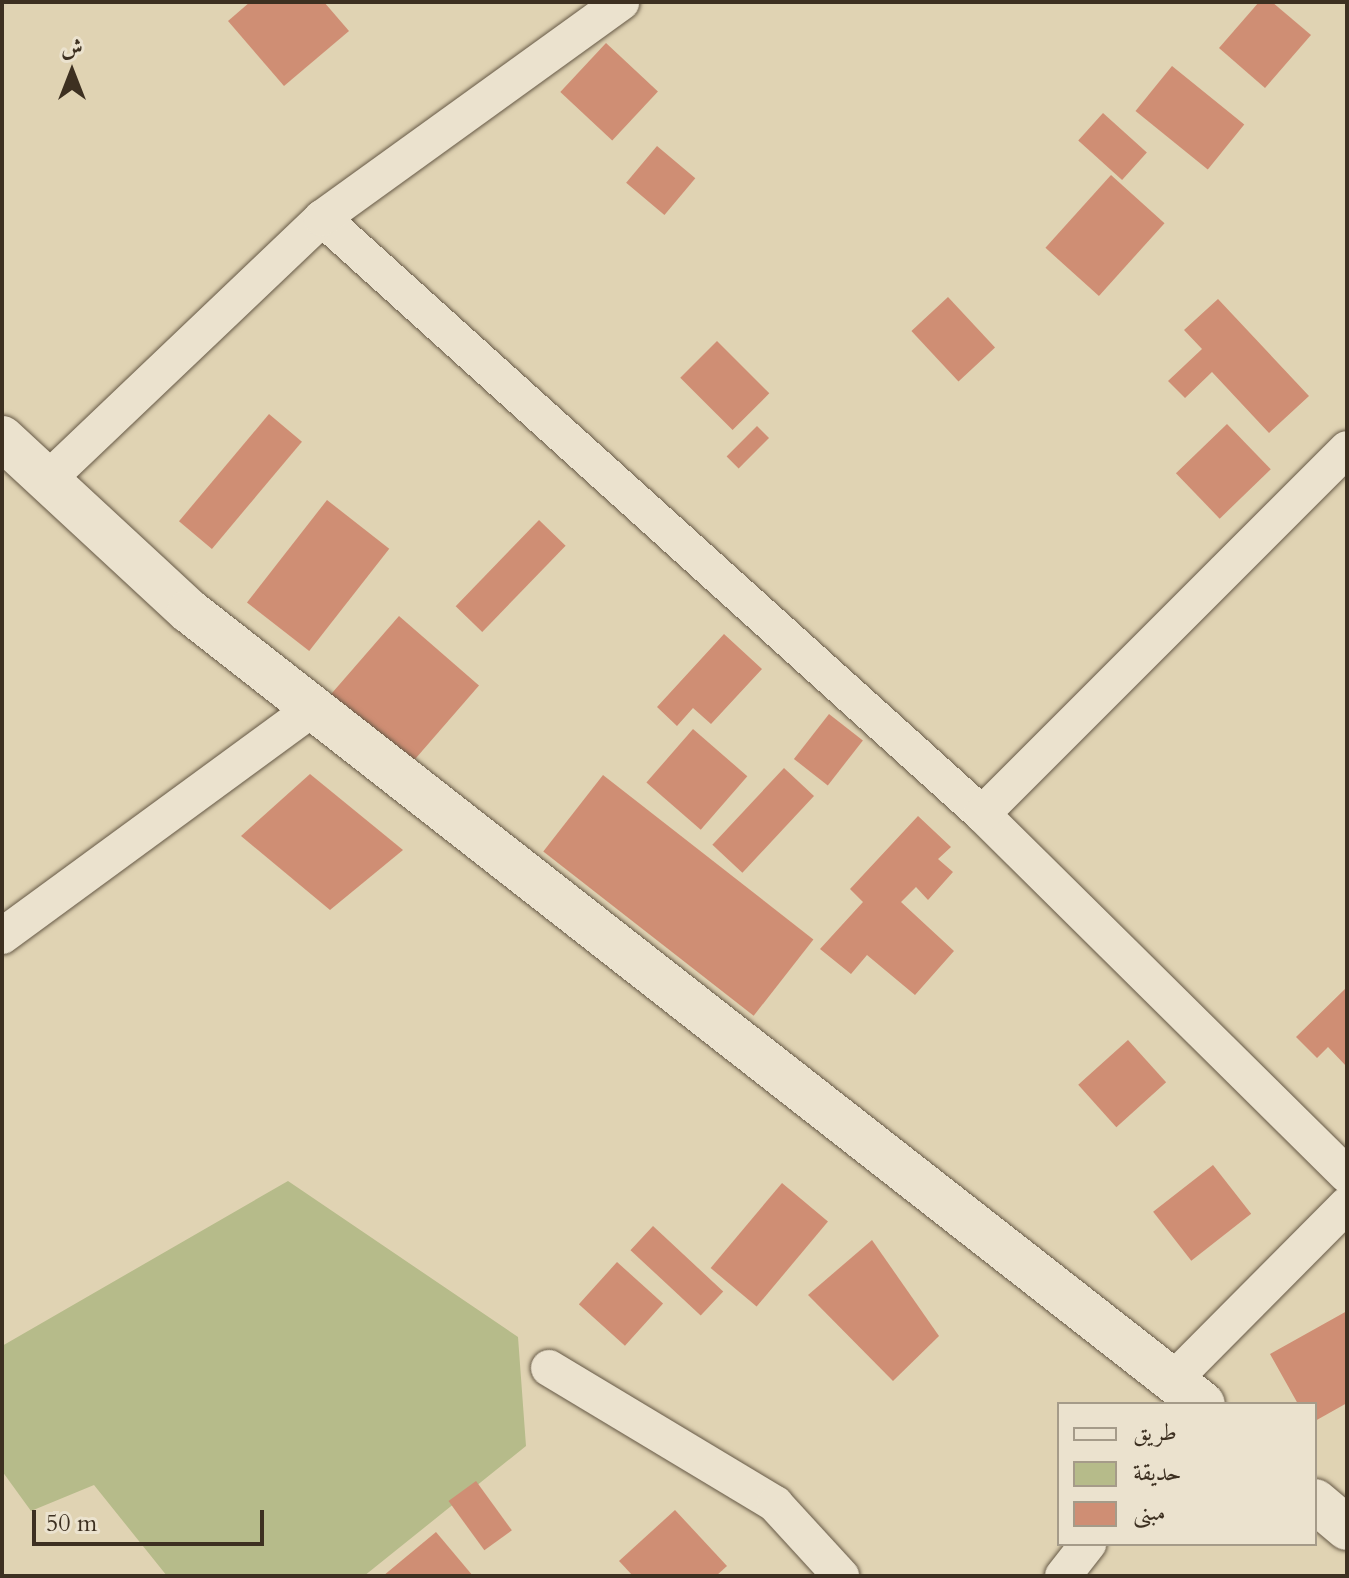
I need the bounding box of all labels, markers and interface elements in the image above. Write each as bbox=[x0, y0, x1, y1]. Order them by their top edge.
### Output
north arrow bbox=[32, 32, 112, 112]
text: ش bbox=[61, 33, 83, 63]
legend bbox=[1057, 1402, 1317, 1546]
text: طريق bbox=[1133, 1416, 1177, 1449]
text: حديقة bbox=[1133, 1456, 1182, 1489]
scale bar bbox=[36, 1494, 268, 1544]
text: مبنى bbox=[1133, 1496, 1166, 1529]
text: 50 m bbox=[46, 1507, 97, 1540]

